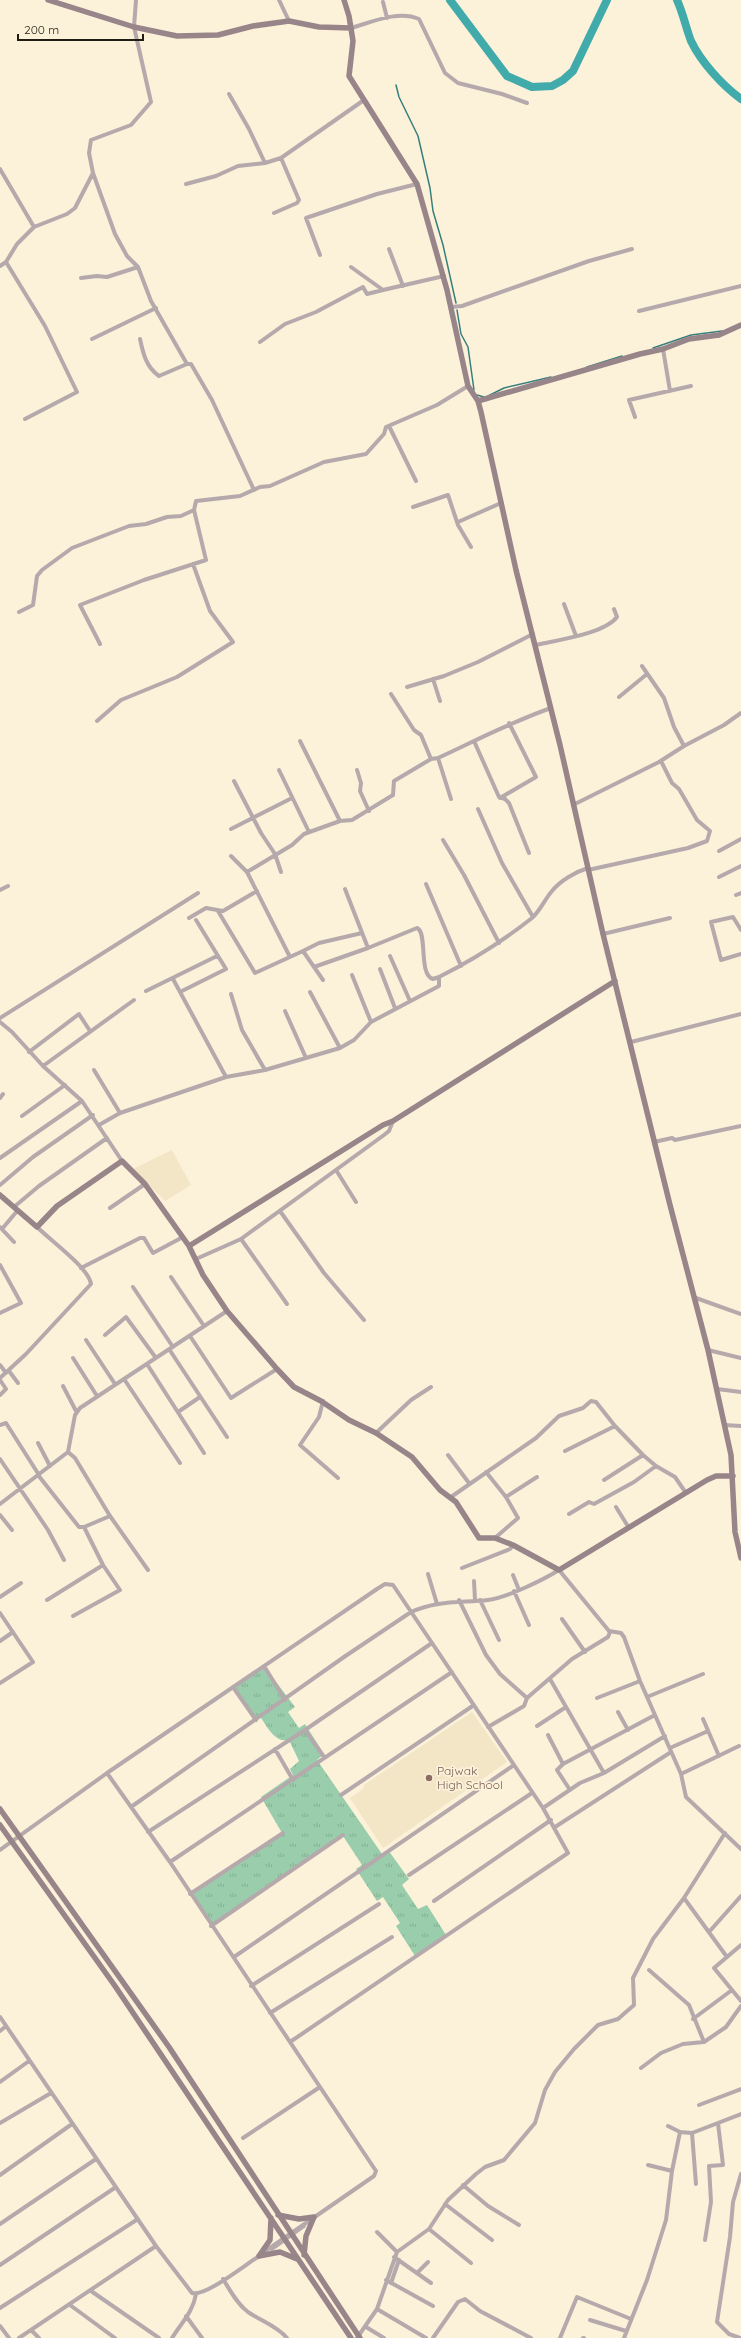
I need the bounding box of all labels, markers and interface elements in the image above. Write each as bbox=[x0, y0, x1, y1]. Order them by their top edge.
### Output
scale bar bbox=[18, 16, 143, 42]
text: 200 m bbox=[24, 22, 59, 37]
place label: Pajwak High School bbox=[437, 1763, 503, 1792]
marker: Pajwak High School bbox=[424, 1773, 434, 1783]

